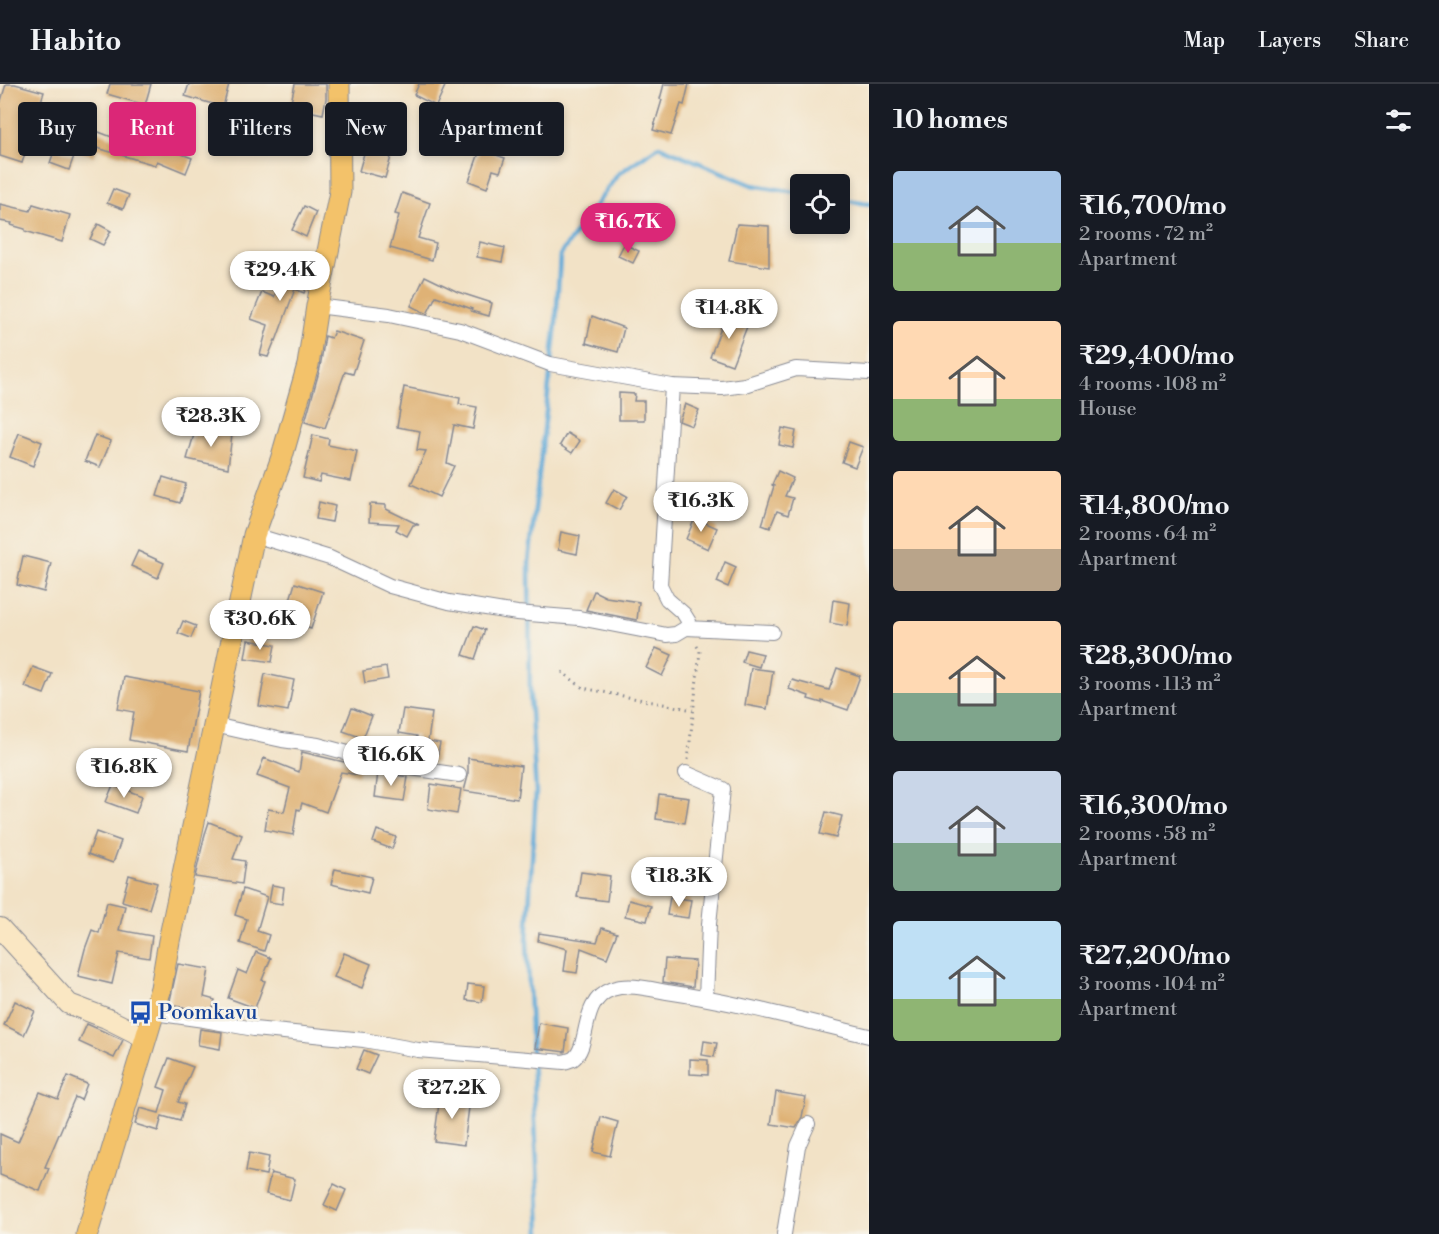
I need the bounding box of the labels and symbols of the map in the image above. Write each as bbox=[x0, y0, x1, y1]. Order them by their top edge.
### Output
pin: ₹16.7K bbox=[579, 203, 677, 254]
pin: ₹29.4K bbox=[231, 251, 329, 302]
pin: ₹14.8K bbox=[680, 289, 778, 340]
pin: ₹28.3K bbox=[162, 397, 260, 448]
pin: ₹16.3K bbox=[652, 482, 750, 533]
pin: ₹30.6K bbox=[211, 600, 309, 651]
pin: ₹16.6K bbox=[342, 736, 440, 787]
pin: ₹16.8K bbox=[75, 748, 173, 799]
pin: ₹18.3K bbox=[630, 857, 728, 908]
bus stop icon: Poomkavu bbox=[127, 999, 153, 1025]
place label: Poomkavu bbox=[158, 1000, 257, 1026]
pin: ₹27.2K bbox=[403, 1069, 501, 1120]

